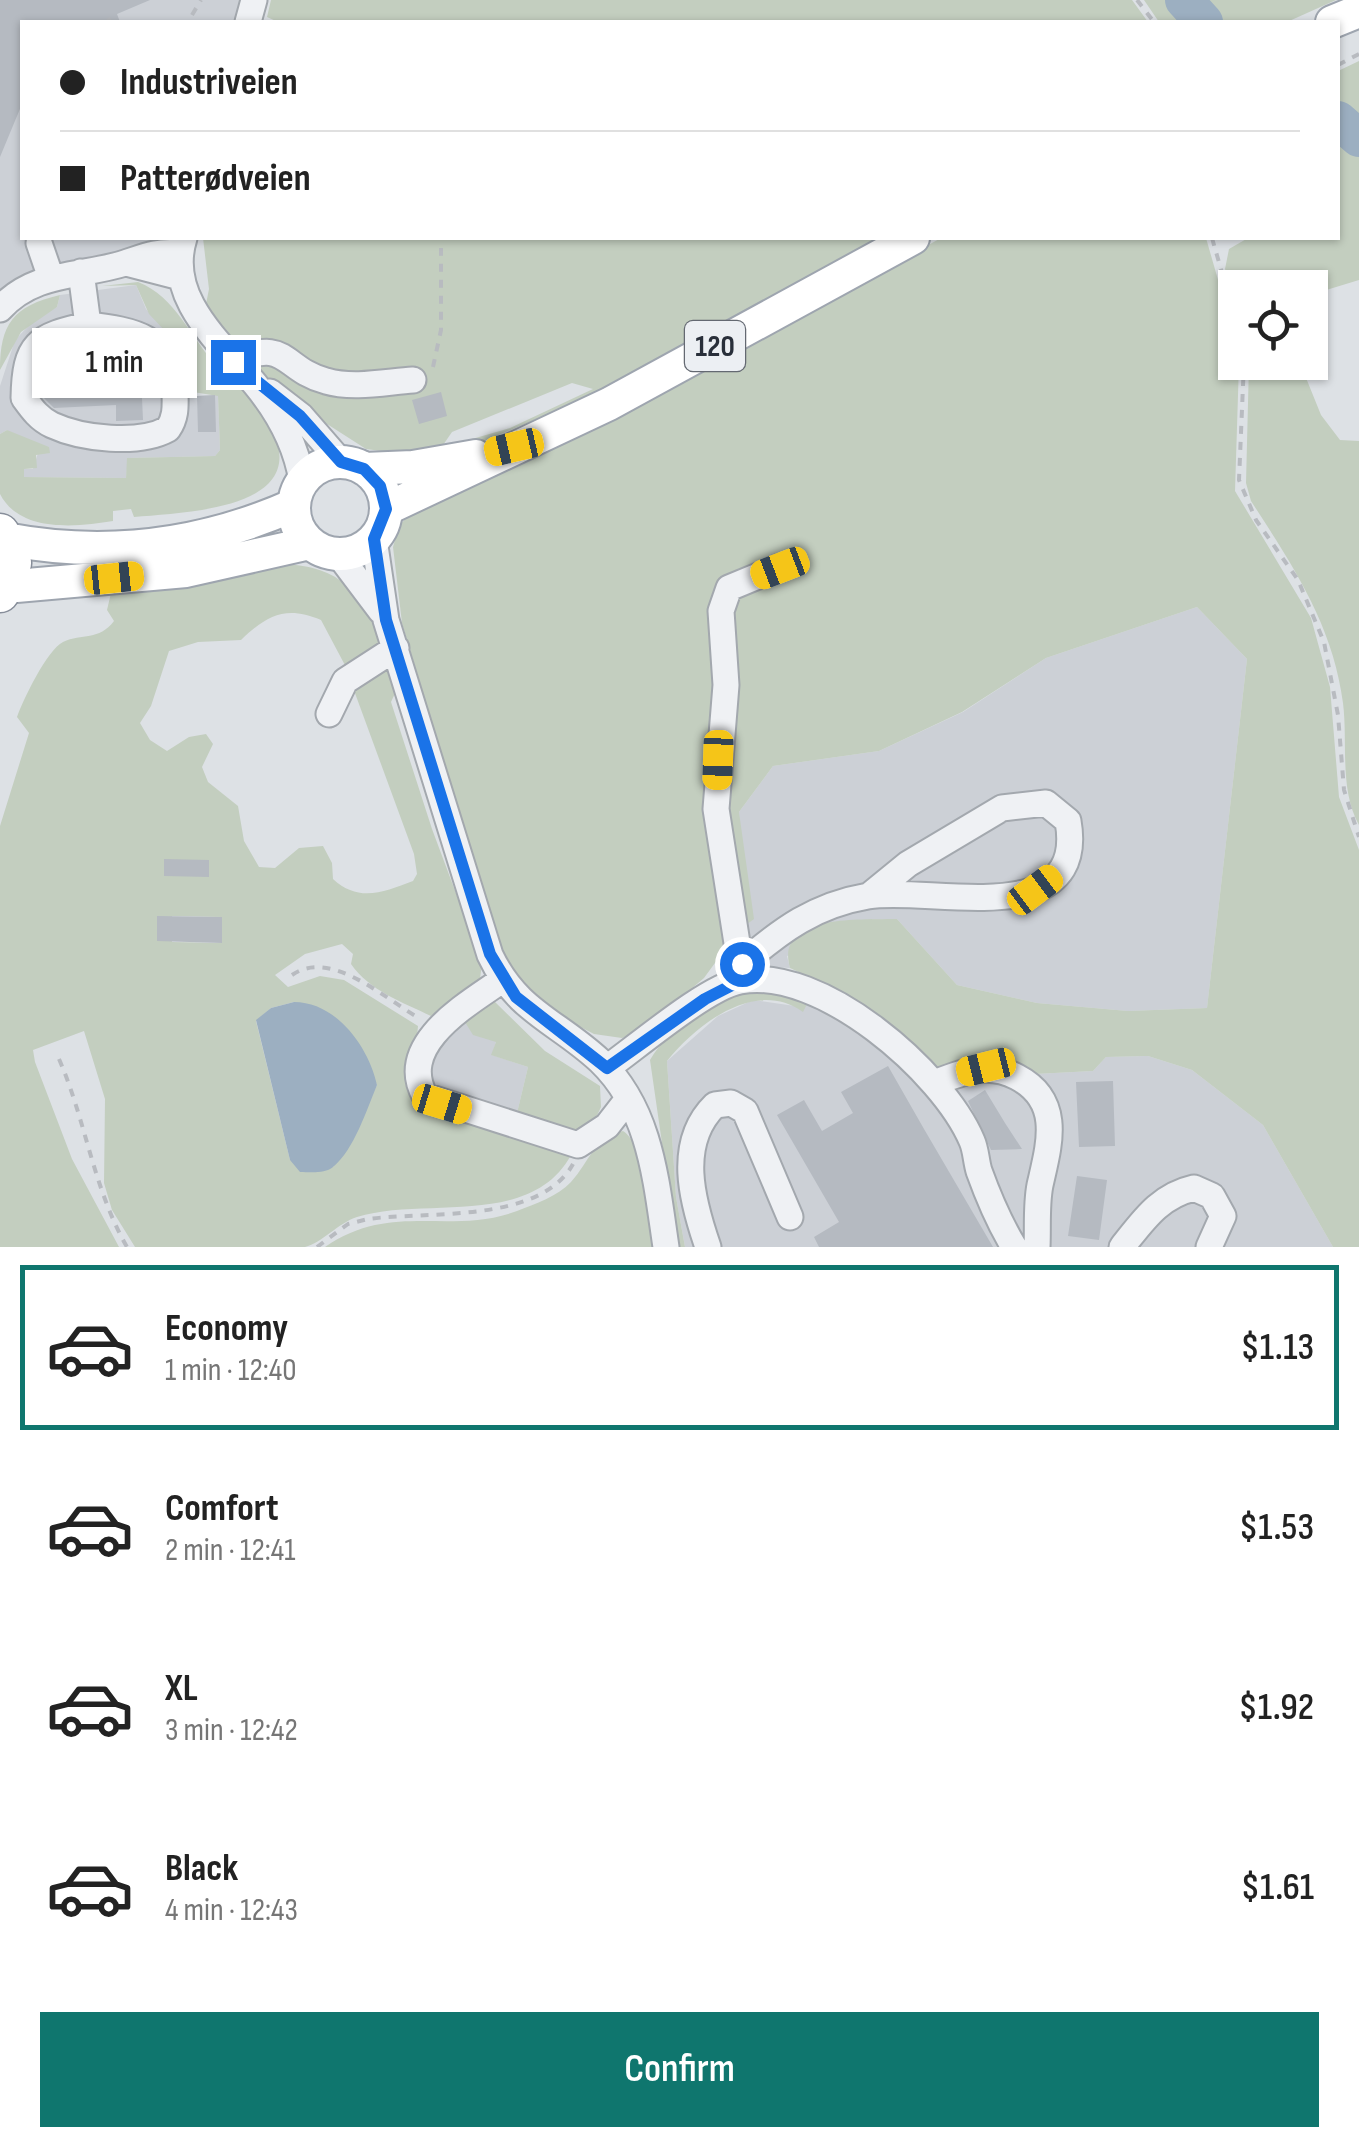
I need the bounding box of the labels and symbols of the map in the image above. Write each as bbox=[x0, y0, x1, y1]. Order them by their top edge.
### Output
road number: 120 bbox=[685, 321, 745, 371]
callout: 1 min bbox=[33, 327, 198, 397]
route end bbox=[211, 340, 256, 385]
car bbox=[481, 426, 547, 468]
car bbox=[747, 543, 813, 593]
car bbox=[83, 560, 145, 596]
car bbox=[702, 729, 734, 791]
car bbox=[1002, 860, 1068, 920]
route start bbox=[720, 942, 765, 987]
car bbox=[953, 1045, 1019, 1089]
car bbox=[409, 1081, 475, 1127]

